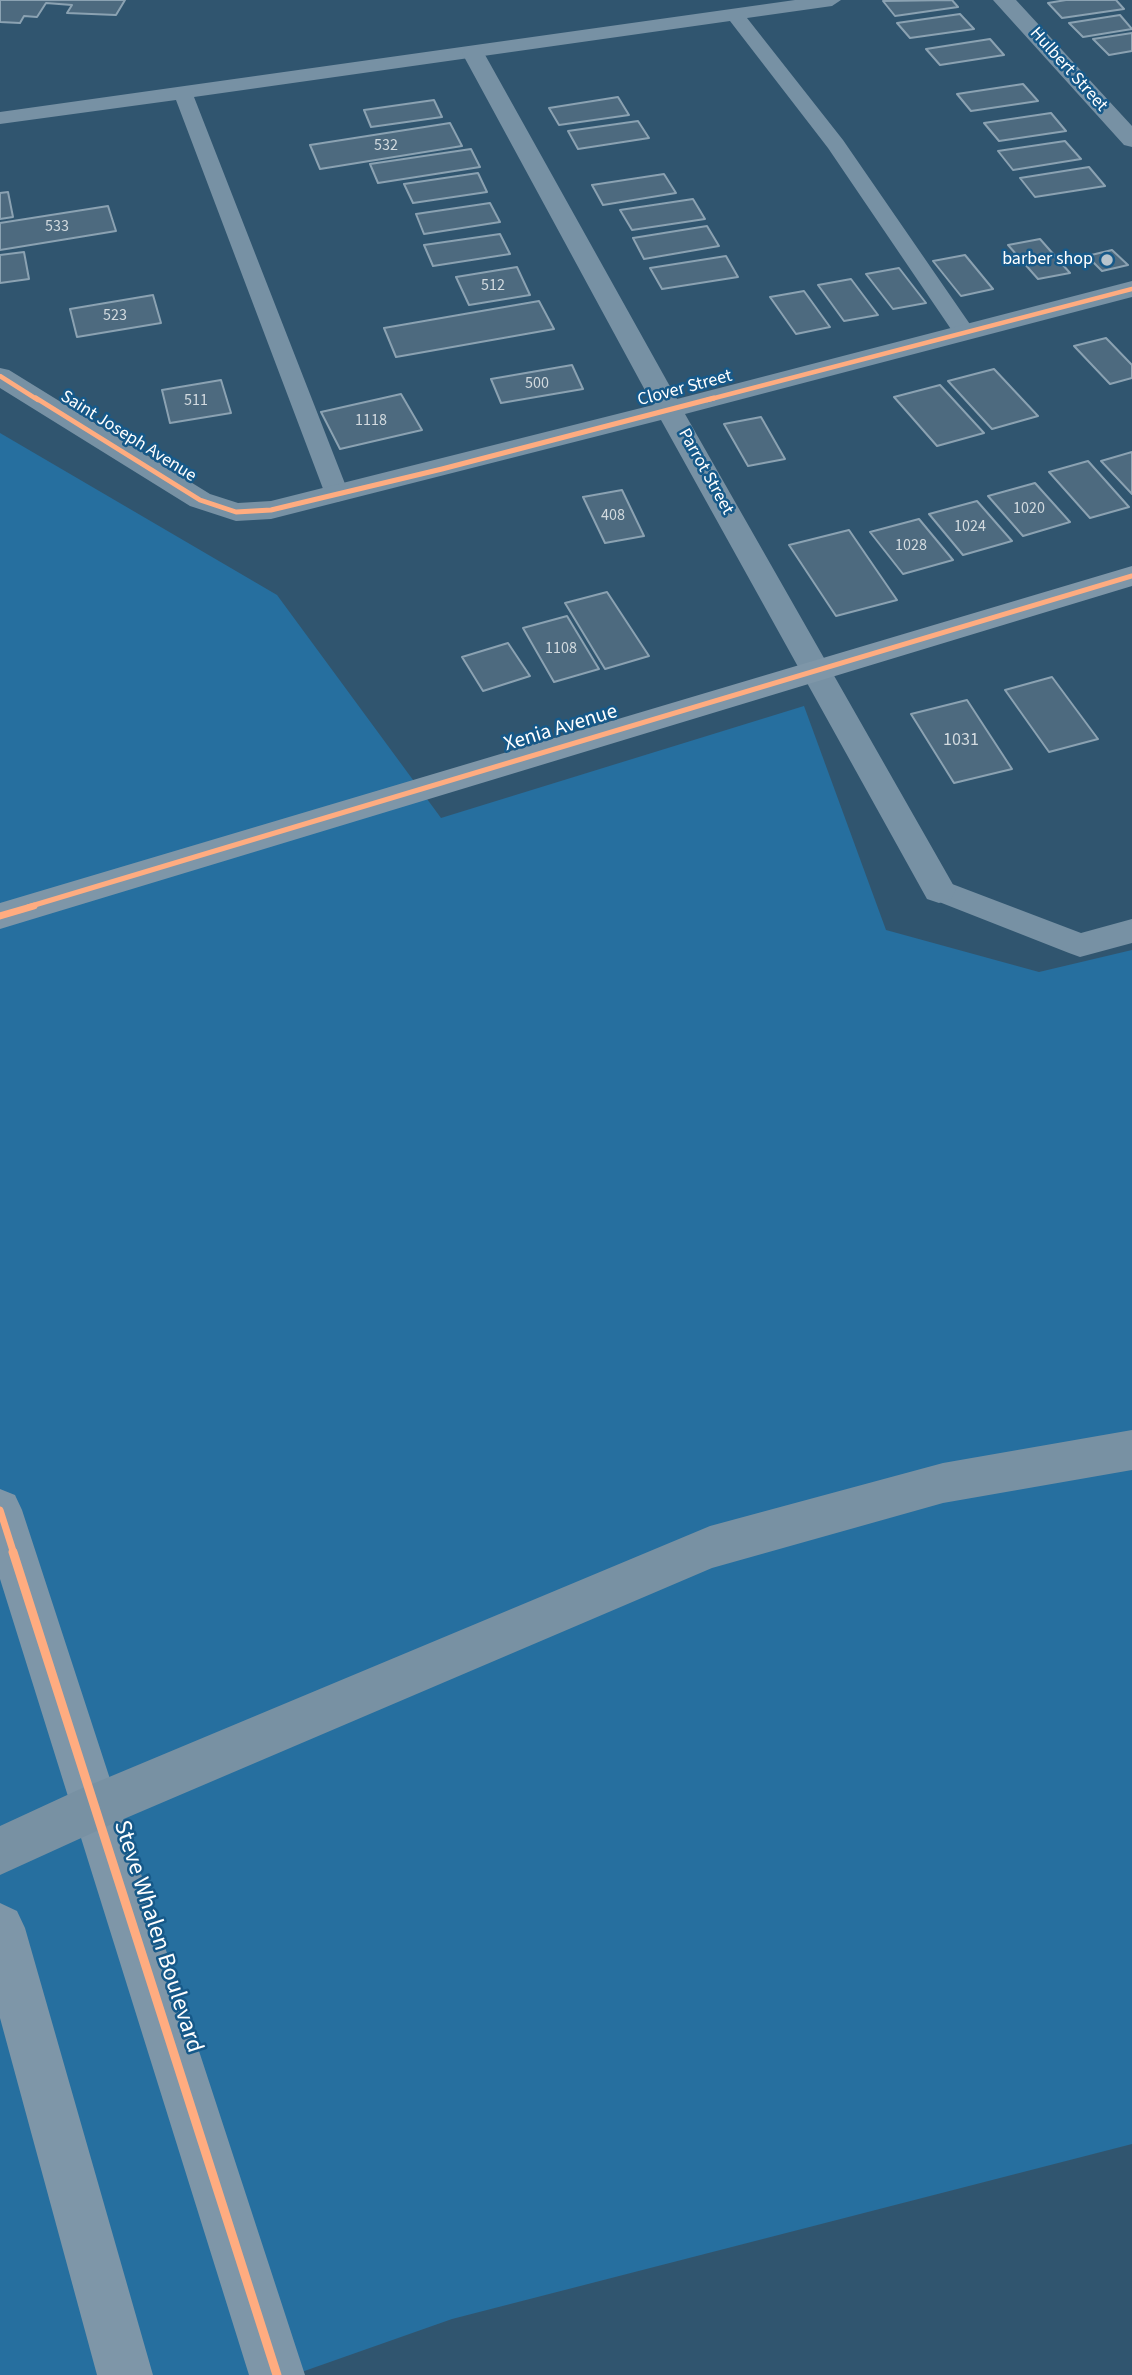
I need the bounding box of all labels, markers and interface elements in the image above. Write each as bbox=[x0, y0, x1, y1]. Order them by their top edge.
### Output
street label: Hulbert Street bbox=[1025, 23, 1111, 117]
house number: 532 bbox=[374, 136, 398, 156]
house number: 533 bbox=[45, 217, 69, 237]
place label: barber shop bbox=[1002, 249, 1093, 271]
marker: barber shop bbox=[1099, 252, 1115, 268]
house number: 512 bbox=[481, 276, 505, 296]
house number: 523 bbox=[103, 306, 127, 326]
street label: Clover Street bbox=[635, 366, 735, 412]
house number: 500 bbox=[525, 374, 549, 394]
street label: Saint Joseph Avenue bbox=[56, 386, 200, 488]
house number: 511 bbox=[184, 391, 208, 411]
house number: 1118 bbox=[355, 411, 387, 431]
street label: Parrot Street bbox=[673, 425, 737, 519]
house number: 1020 bbox=[1013, 499, 1045, 519]
house number: 408 bbox=[601, 506, 625, 526]
house number: 1024 bbox=[954, 517, 986, 537]
house number: 1028 bbox=[895, 536, 927, 556]
house number: 1108 bbox=[545, 639, 577, 659]
street label: Xenia Avenue bbox=[501, 700, 621, 758]
house number: 1031 bbox=[943, 730, 979, 752]
street label: Steve Whalen Boulevard bbox=[106, 1817, 208, 2057]

